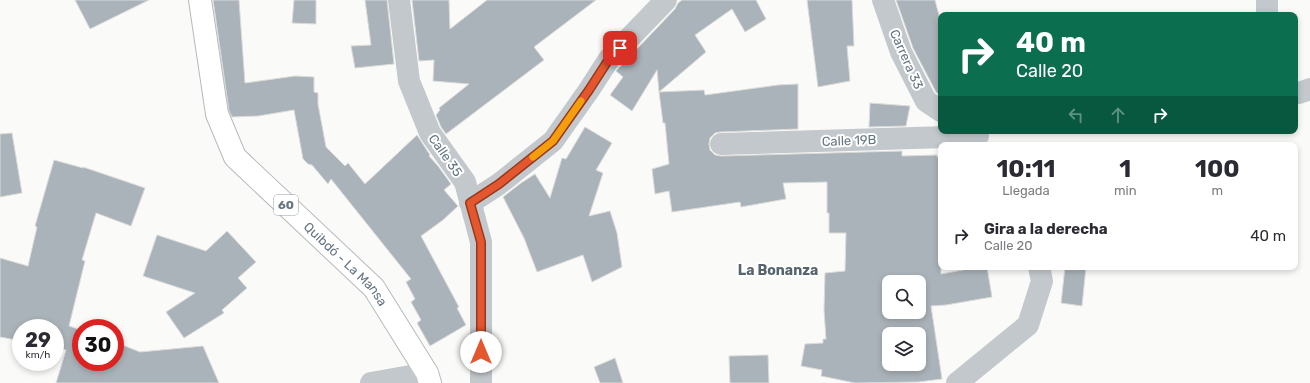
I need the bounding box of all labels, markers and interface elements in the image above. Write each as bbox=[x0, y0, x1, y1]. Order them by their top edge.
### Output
text: 40 m bbox=[1016, 26, 1086, 59]
street label: Carrera 33 bbox=[887, 27, 926, 92]
icon: right bbox=[950, 28, 1002, 80]
pin bbox=[603, 31, 637, 65]
icon: arrive bbox=[609, 37, 631, 59]
text: Calle 20 bbox=[1016, 60, 1083, 82]
icon: left bbox=[1065, 104, 1087, 126]
icon: ahead bbox=[1107, 104, 1129, 126]
icon: right bbox=[1149, 104, 1171, 126]
street label: Calle 35 bbox=[426, 131, 466, 180]
street label: Calle 19B bbox=[821, 132, 877, 149]
text: 10:11 bbox=[996, 155, 1056, 183]
text: 1 bbox=[1119, 155, 1131, 183]
text: 100 bbox=[1195, 155, 1240, 183]
text: Llegada bbox=[1002, 183, 1050, 198]
text: min bbox=[1114, 183, 1137, 198]
text: m bbox=[1211, 183, 1223, 198]
road number: 60 bbox=[274, 195, 298, 215]
street label: Quibdó - La Mansa bbox=[301, 219, 390, 309]
text: Gira a la derecha bbox=[984, 220, 1108, 238]
icon: right bbox=[950, 225, 972, 247]
text: 40 m bbox=[1250, 227, 1286, 245]
text: Calle 20 bbox=[984, 238, 1033, 253]
district label: La Bonanza bbox=[738, 262, 818, 279]
map controls bbox=[882, 275, 926, 371]
button: search bbox=[882, 275, 926, 319]
speed limit sign: 30 bbox=[72, 319, 124, 371]
button: layers bbox=[882, 327, 926, 371]
text: 29 bbox=[25, 328, 51, 352]
position arrow bbox=[460, 331, 502, 373]
text: km/h bbox=[26, 349, 50, 361]

